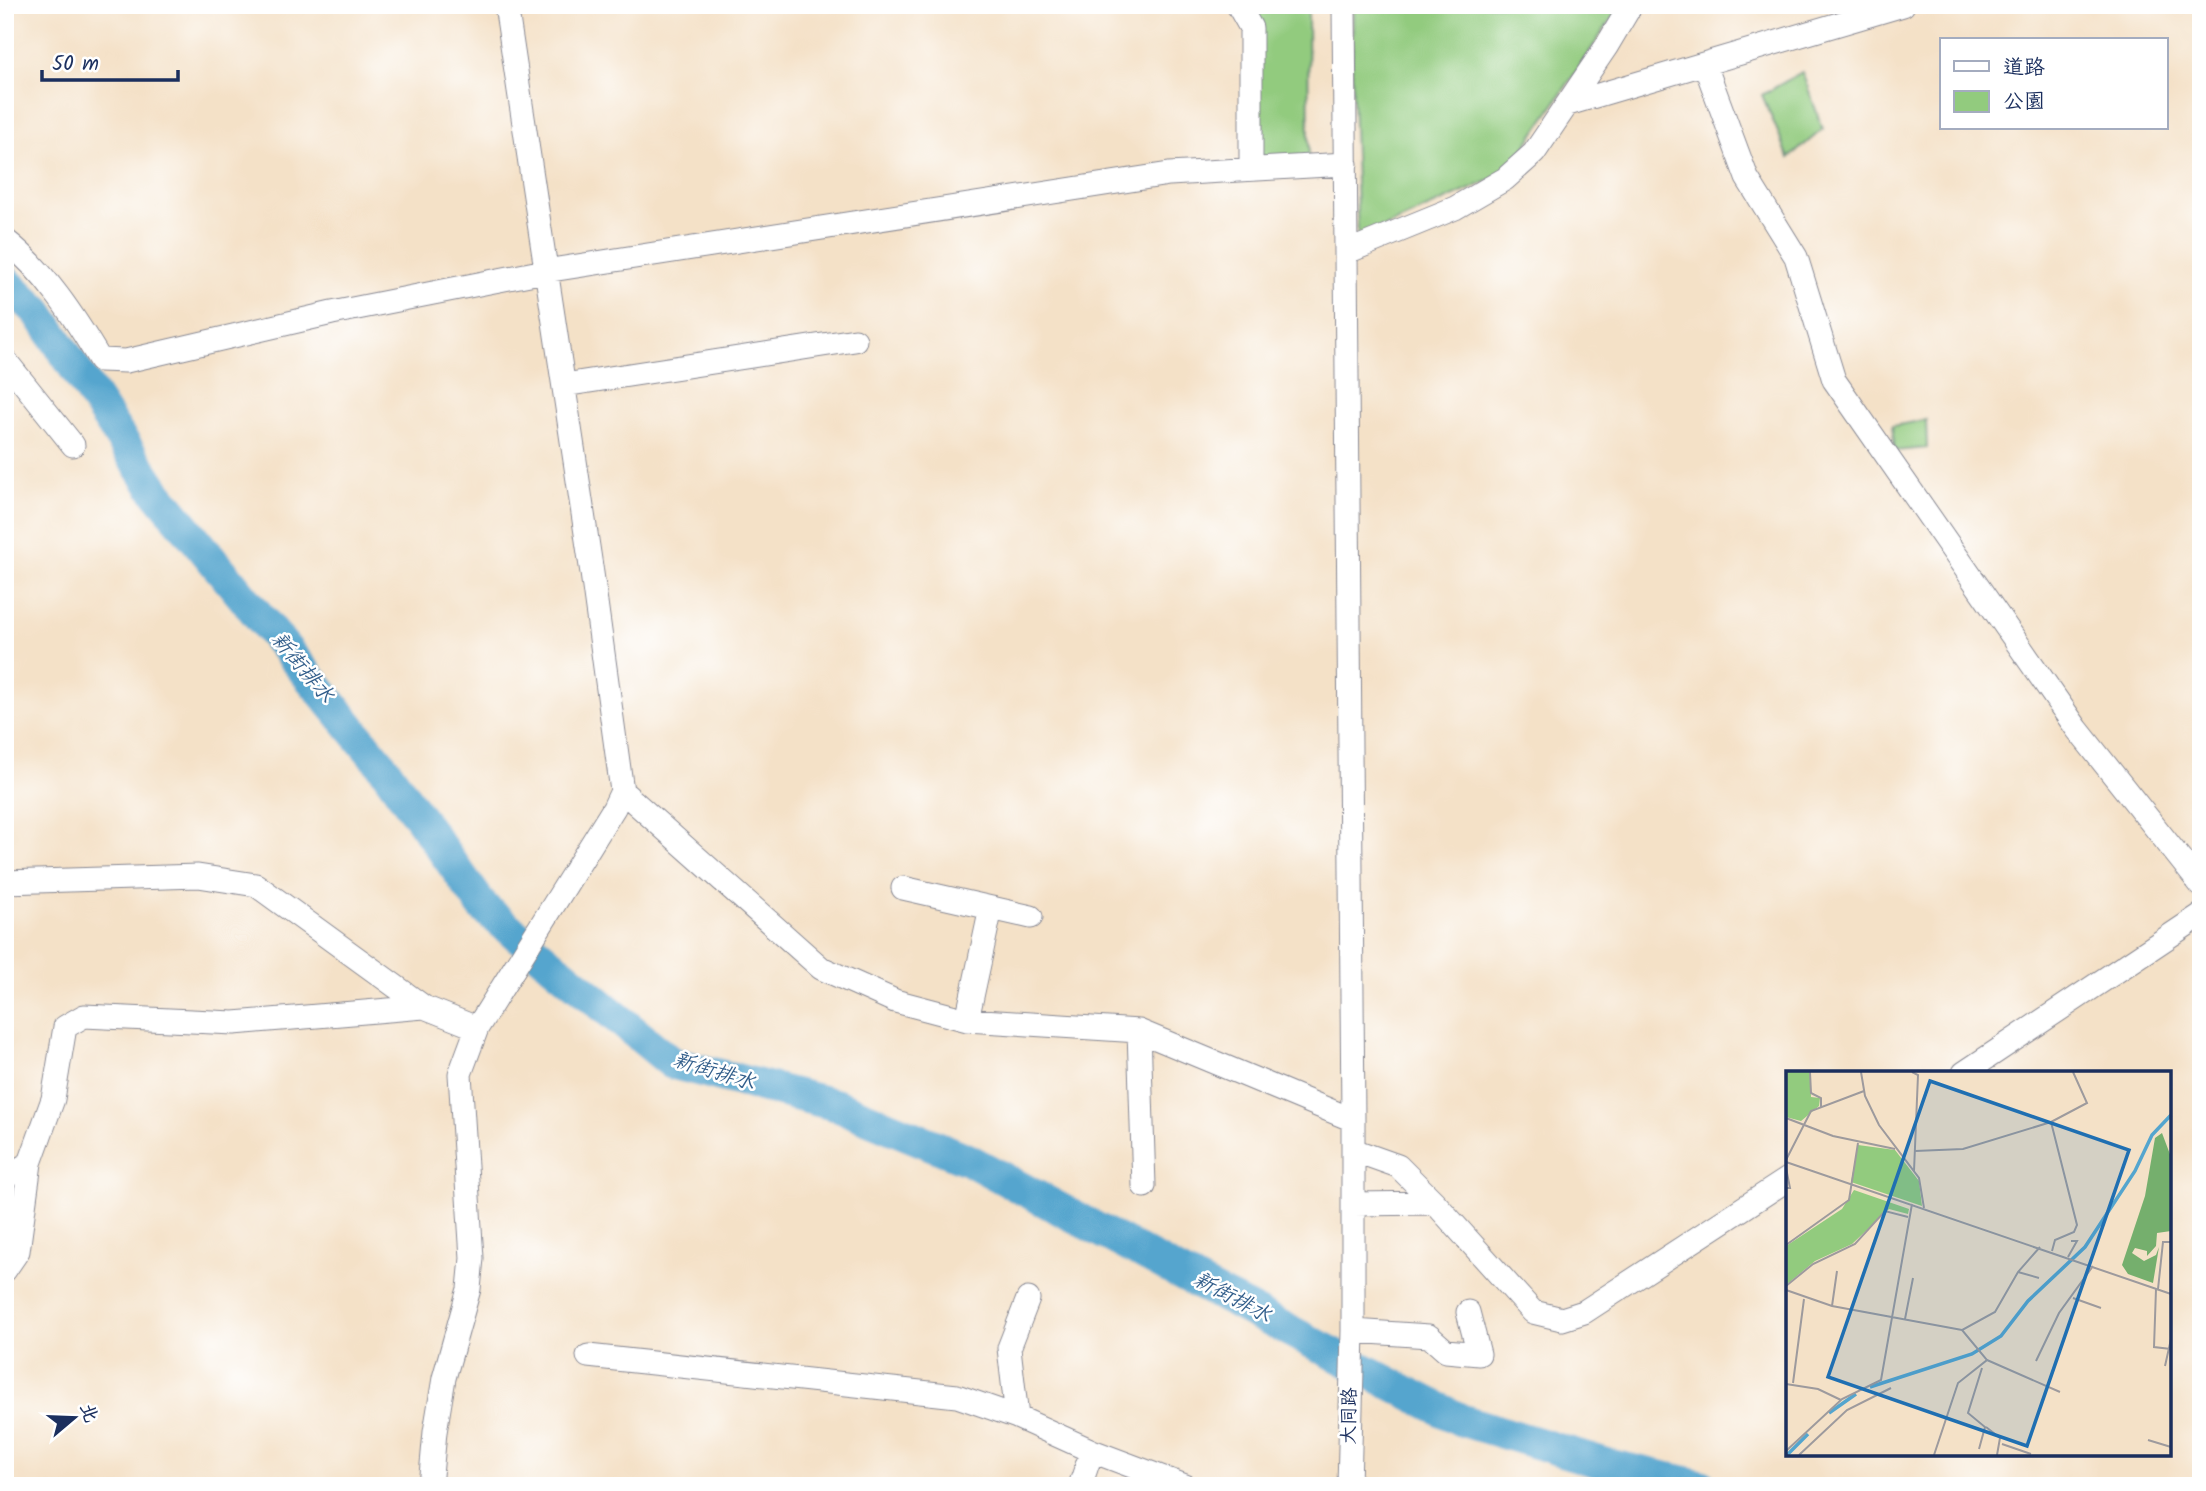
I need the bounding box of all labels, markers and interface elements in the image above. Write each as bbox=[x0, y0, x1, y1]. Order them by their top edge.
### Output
scale bar bbox=[42, 38, 178, 82]
legend bbox=[1940, 38, 2168, 130]
text: 50 m bbox=[52, 48, 99, 81]
text: 道路 bbox=[2003, 52, 2045, 85]
text: 公園 bbox=[2003, 86, 2045, 119]
water label: 新街排水 bbox=[262, 625, 342, 712]
water label: 新街排水 bbox=[669, 1044, 760, 1100]
inset map bbox=[1786, 1071, 2171, 1456]
water label: 新街排水 bbox=[1187, 1264, 1278, 1333]
north arrow bbox=[38, 1382, 108, 1452]
street label: 大同路 bbox=[1335, 1387, 1365, 1445]
text: 北 bbox=[71, 1399, 105, 1427]

